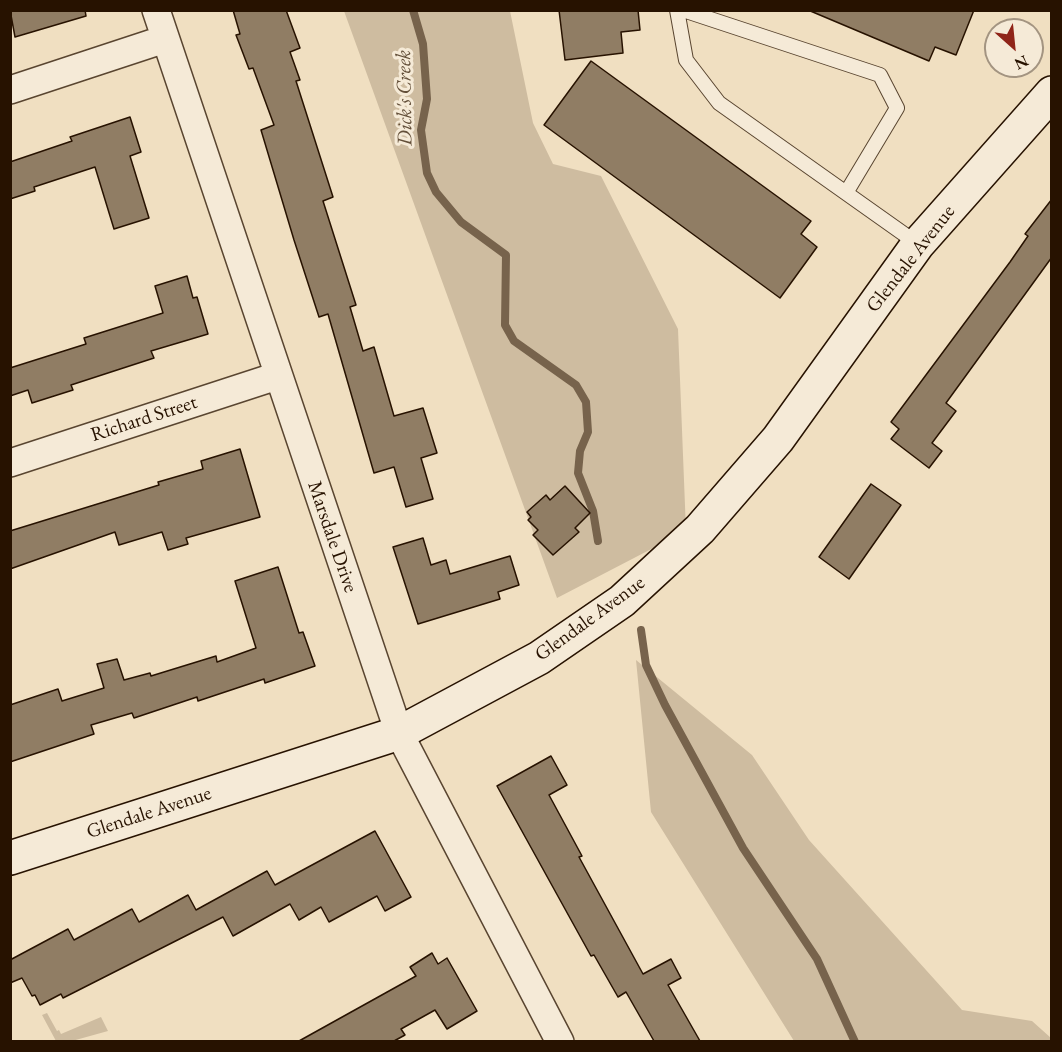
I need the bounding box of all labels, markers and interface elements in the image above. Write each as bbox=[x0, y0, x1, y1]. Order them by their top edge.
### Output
north arrow bbox=[984, 18, 1044, 78]
water label: Dick's Creek bbox=[392, 50, 418, 146]
text: N bbox=[1011, 50, 1032, 75]
street label: Glendale Avenue bbox=[862, 200, 960, 318]
street label: Richard Street bbox=[88, 391, 200, 447]
street label: Marsdale Drive bbox=[302, 478, 362, 596]
street label: Glendale Avenue bbox=[530, 571, 650, 667]
street label: Glendale Avenue bbox=[84, 782, 214, 844]

